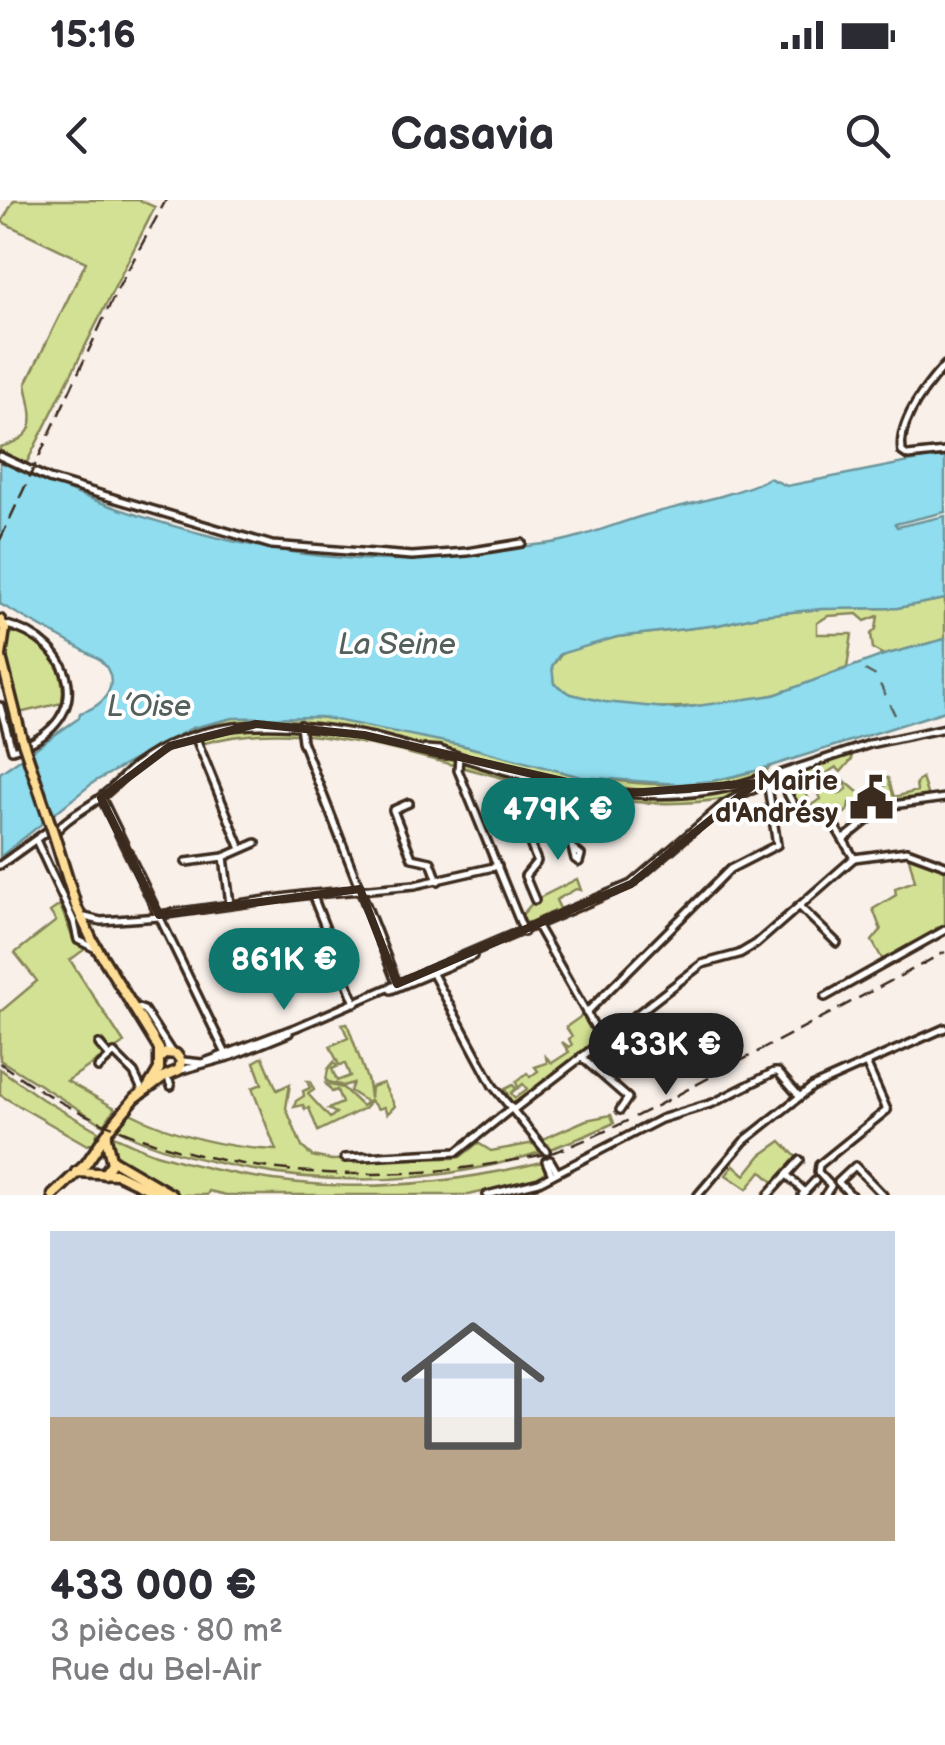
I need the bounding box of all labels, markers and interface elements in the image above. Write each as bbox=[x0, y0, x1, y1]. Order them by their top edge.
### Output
text: 15:16 bbox=[50, 13, 136, 58]
icon: back bbox=[50, 108, 105, 163]
text: Casavia bbox=[391, 108, 554, 163]
icon: search bbox=[840, 108, 895, 163]
water label: La Seine bbox=[338, 627, 456, 663]
water label: L’Oise bbox=[107, 689, 191, 725]
place label: Mairie d'Andrésy bbox=[715, 765, 838, 830]
public building icon: Mairie d'Andrésy bbox=[847, 773, 895, 821]
pin: 479K € bbox=[477, 778, 639, 863]
text: 479K € bbox=[503, 791, 613, 830]
pin: 861K € bbox=[203, 928, 365, 1013]
text: 861K € bbox=[231, 941, 337, 980]
pin: 433K € bbox=[585, 1013, 747, 1098]
text: 433K € bbox=[611, 1026, 721, 1065]
icon: home bbox=[383, 1296, 563, 1476]
text: 433 000 € bbox=[50, 1561, 257, 1612]
text: 3 pièces · 80 m² bbox=[50, 1612, 283, 1651]
text: Rue du Bel-Air bbox=[50, 1651, 261, 1690]

